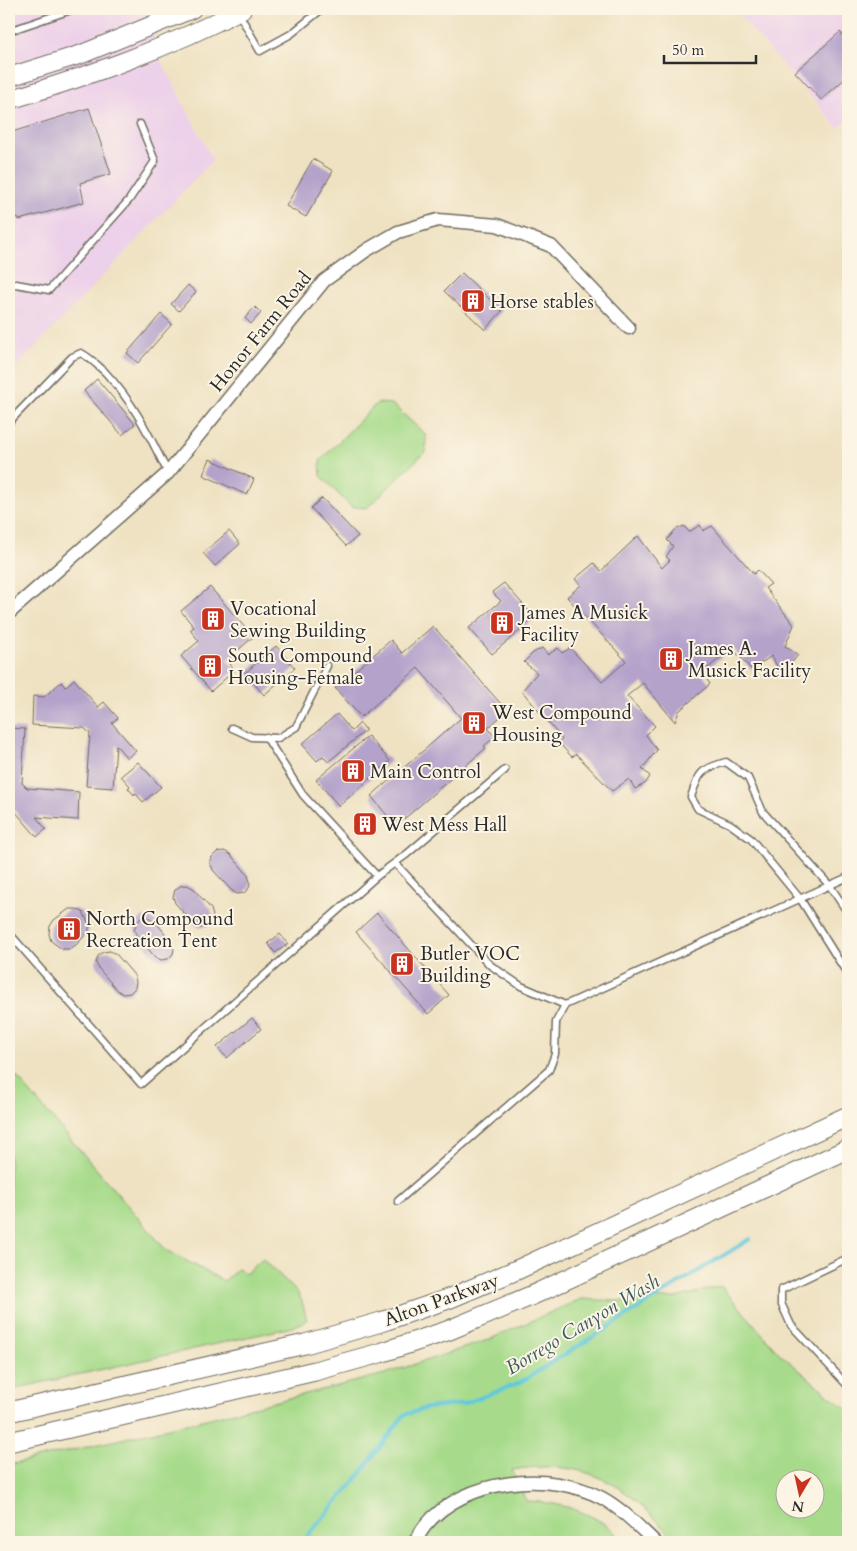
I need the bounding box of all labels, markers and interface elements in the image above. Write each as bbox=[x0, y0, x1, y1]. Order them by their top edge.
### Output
scale bar bbox=[664, 32, 757, 64]
text: 50 m bbox=[672, 40, 704, 60]
street label: Honor Farm Road bbox=[204, 266, 317, 397]
building icon: Horse stables bbox=[460, 288, 486, 314]
place label: Horse stables bbox=[490, 289, 594, 315]
place label: Vocational Sewing Building bbox=[230, 596, 366, 644]
place label: James A Musick Facility bbox=[517, 600, 649, 648]
building icon: Vocational Sewing Building bbox=[200, 606, 226, 632]
building icon: James A Musick Facility bbox=[489, 610, 515, 636]
place label: James A. Musick Facility bbox=[685, 636, 811, 684]
place label: South Compound Housing-Female bbox=[228, 643, 372, 691]
building icon: James A. Musick Facility bbox=[658, 646, 684, 672]
building icon: South Compound Housing-Female bbox=[197, 653, 223, 679]
place label: West Compound Housing bbox=[491, 700, 632, 748]
building icon: West Compound Housing bbox=[461, 710, 487, 736]
building icon: Main Control bbox=[340, 758, 366, 784]
place label: Main Control bbox=[370, 759, 481, 785]
building icon: West Mess Hall bbox=[352, 811, 378, 837]
place label: West Mess Hall bbox=[381, 812, 507, 838]
place label: North Compound Recreation Tent bbox=[86, 906, 234, 954]
building icon: North Compound Recreation Tent bbox=[56, 916, 82, 942]
place label: Butler VOC Building bbox=[420, 941, 520, 989]
building icon: Butler VOC Building bbox=[389, 951, 415, 977]
street label: Alton Parkway bbox=[380, 1267, 502, 1333]
water label: Borrego Canyon Wash bbox=[500, 1267, 665, 1381]
north arrow bbox=[774, 1468, 824, 1518]
text: N bbox=[791, 1496, 806, 1517]

